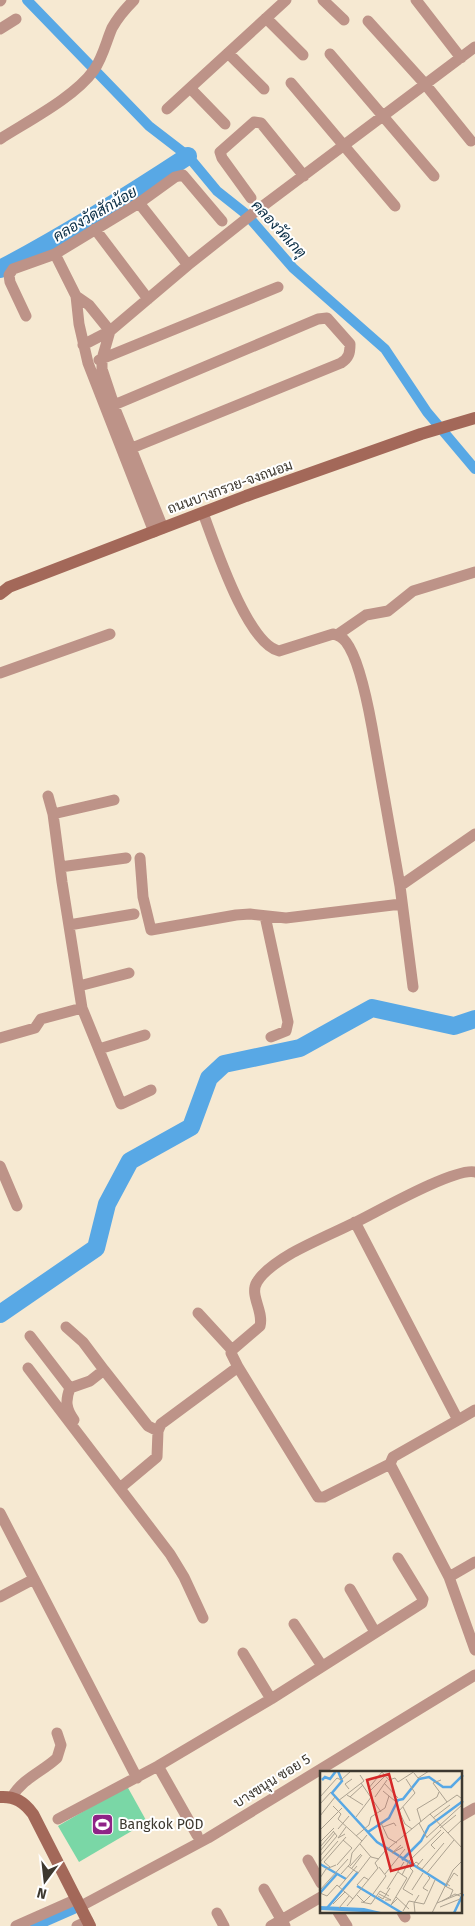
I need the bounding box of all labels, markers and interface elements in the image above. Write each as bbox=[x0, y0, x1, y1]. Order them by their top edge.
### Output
water label: คลองวัดสักน้อย bbox=[49, 182, 141, 245]
water label: คลองวัดเกตุ bbox=[246, 196, 310, 263]
street label: ถนนบางกรวย-จงถนอม bbox=[165, 456, 295, 518]
street label: บางขนุน ซอย 5 bbox=[230, 1751, 314, 1812]
inset map bbox=[320, 1771, 462, 1914]
sports icon: Bangkok POD bbox=[91, 1812, 115, 1836]
place label: Bangkok POD bbox=[119, 1816, 204, 1833]
north arrow bbox=[20, 1856, 70, 1906]
text: N bbox=[35, 1884, 48, 1902]

